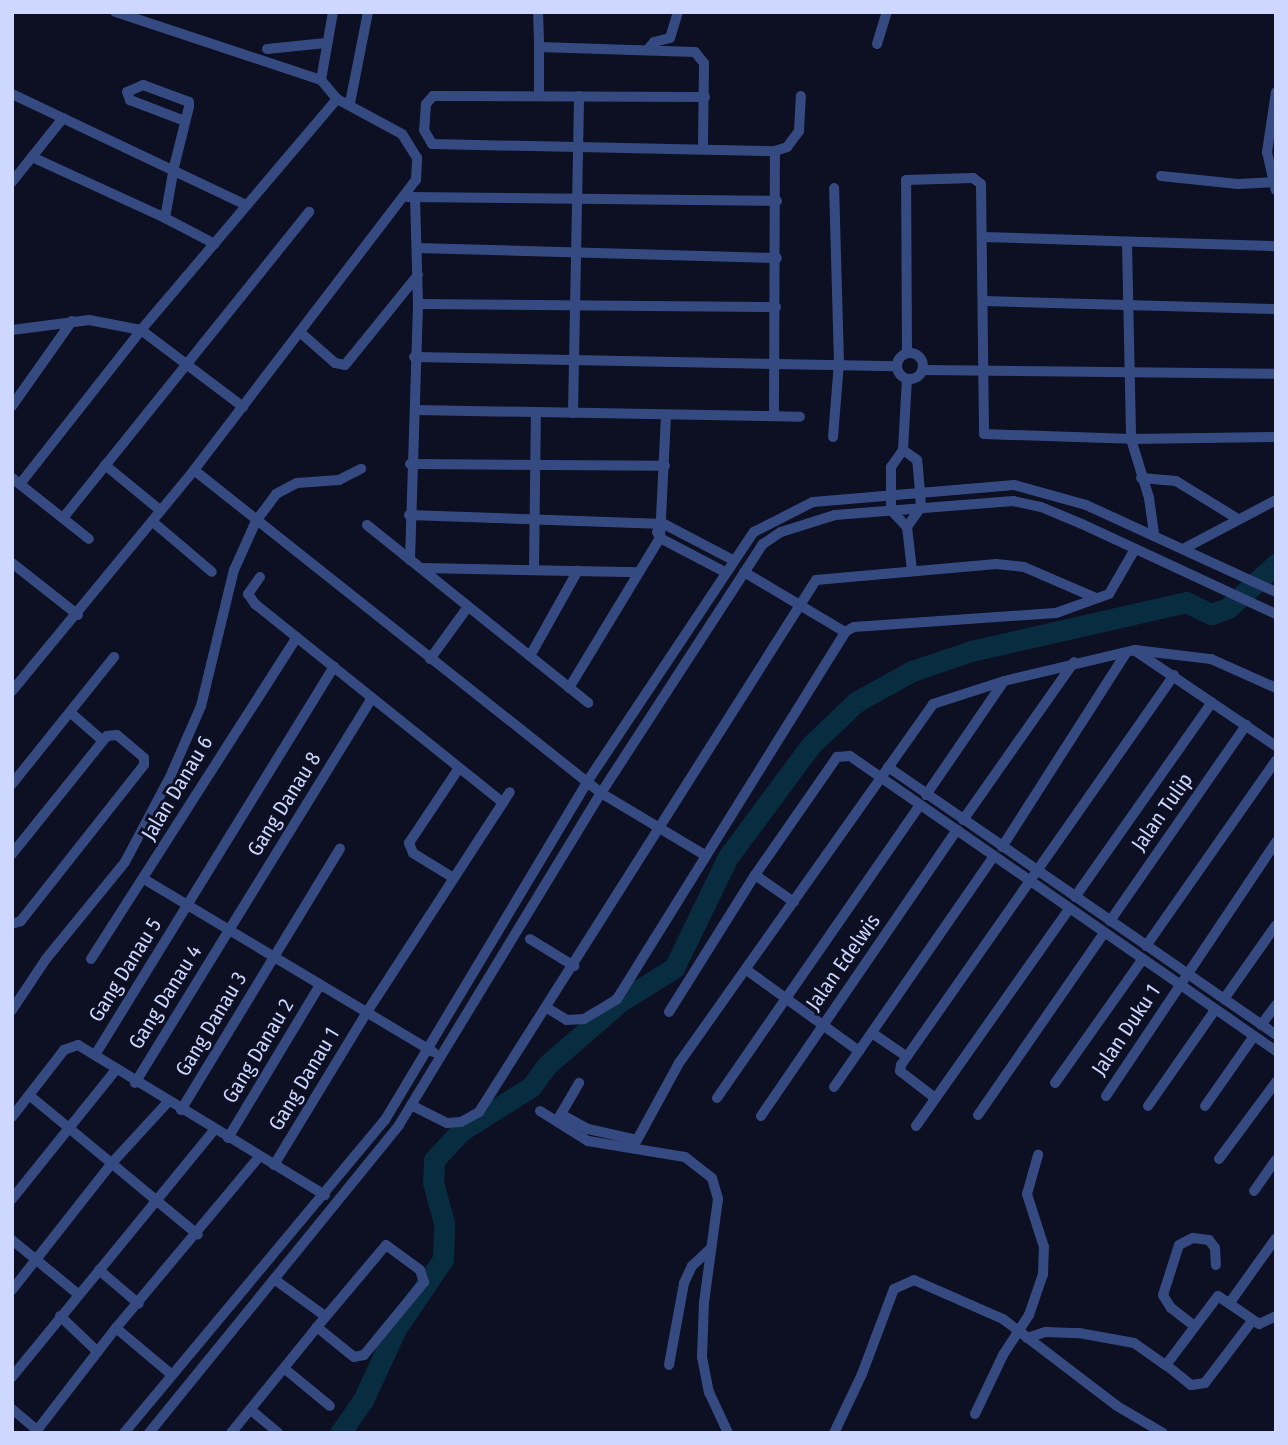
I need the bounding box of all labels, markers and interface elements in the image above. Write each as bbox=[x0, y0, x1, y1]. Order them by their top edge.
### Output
street label: Jalan Danau 6 bbox=[136, 731, 218, 845]
street label: Gang Danau 8 bbox=[242, 747, 326, 861]
street label: Jalan Tulip bbox=[1126, 768, 1198, 856]
street label: Jalan Edelwis bbox=[801, 909, 885, 1015]
street label: Gang Danau 5 bbox=[83, 914, 167, 1026]
street label: Gang Danau 4 bbox=[123, 940, 207, 1054]
street label: Gang Danau 3 bbox=[170, 967, 252, 1081]
street label: Jalan Duku 1 bbox=[1086, 980, 1166, 1080]
street label: Gang Danau 2 bbox=[217, 994, 299, 1108]
street label: Gang Danau 1 bbox=[263, 1023, 345, 1135]

